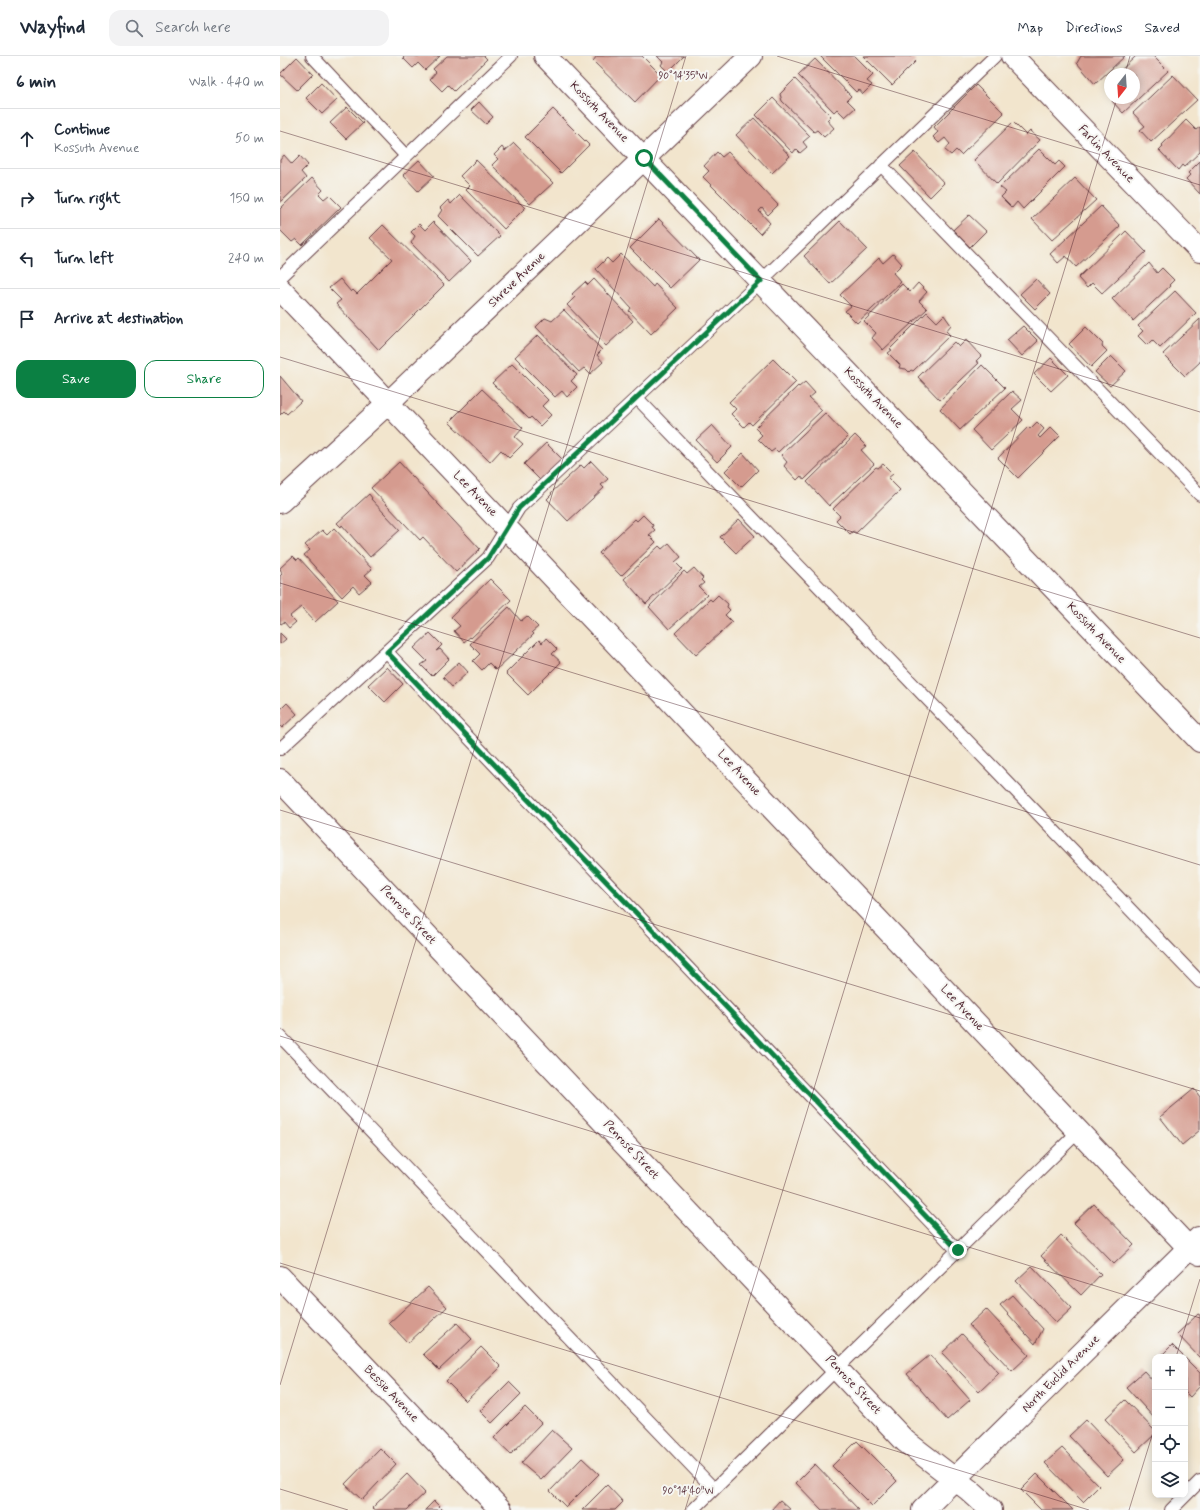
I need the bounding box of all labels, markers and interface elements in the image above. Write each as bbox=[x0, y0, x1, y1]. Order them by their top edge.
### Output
search box bbox=[109, 10, 389, 46]
text: Wayfind bbox=[20, 15, 85, 40]
icon: search bbox=[123, 17, 145, 39]
text: Search here bbox=[155, 18, 231, 38]
text: Map bbox=[1017, 19, 1043, 37]
text: Directions bbox=[1065, 19, 1123, 37]
text: Saved bbox=[1145, 19, 1180, 37]
north arrow bbox=[1104, 68, 1140, 104]
text: 90°14'35"W bbox=[658, 69, 708, 83]
text: 6 min bbox=[16, 71, 56, 93]
text: Walk · 440 m bbox=[189, 74, 264, 91]
street label: Kossuth Avenue bbox=[566, 78, 632, 146]
text: Continue bbox=[54, 120, 110, 140]
street label: Farlin Avenue bbox=[1074, 122, 1138, 186]
icon: ahead bbox=[16, 128, 38, 150]
text: 50 m bbox=[235, 130, 264, 147]
text: Kossuth Avenue bbox=[54, 140, 139, 157]
route start bbox=[635, 149, 653, 167]
icon: right bbox=[16, 188, 38, 210]
text: Turn right bbox=[54, 189, 121, 209]
text: 150 m bbox=[230, 190, 264, 207]
icon: left bbox=[16, 248, 38, 270]
street label: Shreve Avenue bbox=[485, 248, 549, 311]
text: Turn left bbox=[54, 249, 114, 269]
text: 240 m bbox=[228, 250, 264, 267]
icon: arrive bbox=[16, 308, 38, 330]
text: Arrive at destination bbox=[54, 309, 183, 329]
button: Save bbox=[16, 360, 136, 398]
button: Share bbox=[144, 360, 264, 398]
street label: Kossuth Avenue bbox=[840, 364, 906, 432]
street label: Lee Avenue bbox=[449, 468, 501, 521]
street label: Kossuth Avenue bbox=[1063, 599, 1129, 667]
street label: Lee Avenue bbox=[714, 746, 765, 800]
street label: Penrose Street bbox=[377, 882, 440, 948]
street label: Lee Avenue bbox=[937, 981, 988, 1035]
street label: Penrose Street bbox=[600, 1117, 663, 1183]
route end bbox=[949, 1241, 967, 1259]
street label: North Euclid Avenue bbox=[1019, 1332, 1103, 1416]
street label: Penrose Street bbox=[822, 1352, 885, 1418]
map controls bbox=[1152, 1354, 1188, 1498]
button: + bbox=[1152, 1354, 1188, 1390]
street label: Bessie Avenue bbox=[360, 1362, 422, 1426]
button: − bbox=[1152, 1390, 1188, 1426]
button: locate bbox=[1152, 1426, 1188, 1462]
button: layers bbox=[1152, 1462, 1188, 1498]
text: 90°14'40"W bbox=[663, 1484, 713, 1498]

